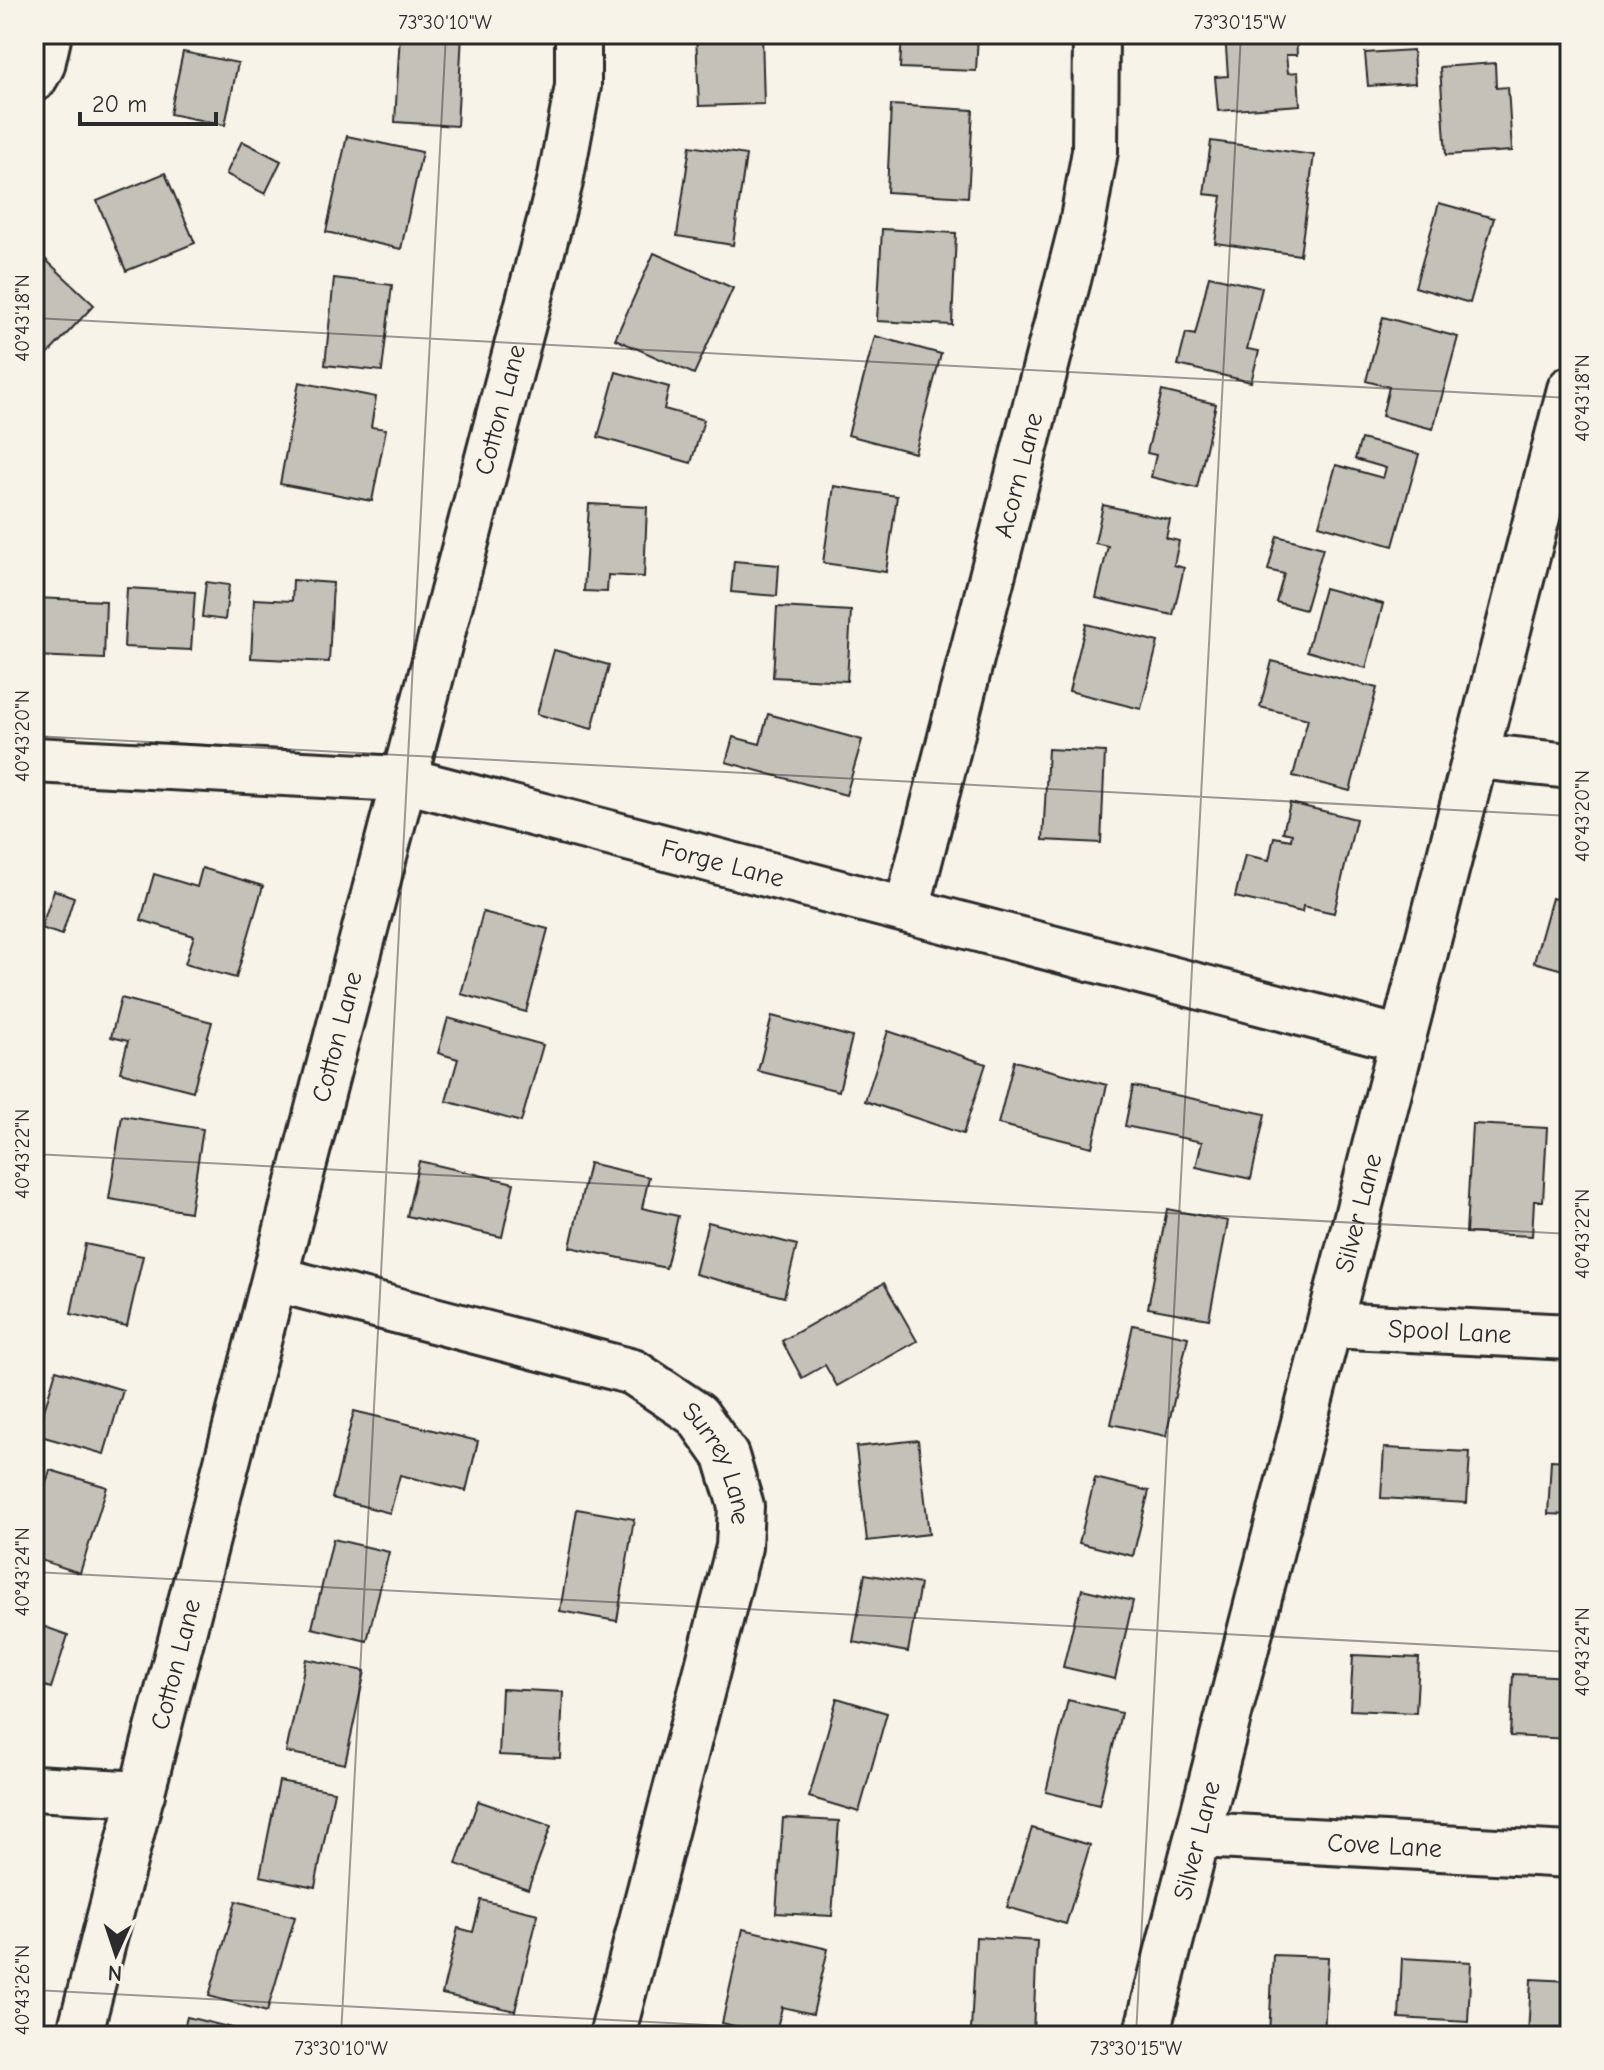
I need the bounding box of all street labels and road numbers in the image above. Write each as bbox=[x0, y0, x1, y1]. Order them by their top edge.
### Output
street label: Cotton Lane bbox=[469, 341, 532, 478]
street label: Acorn Lane bbox=[989, 409, 1049, 541]
street label: Forge Lane bbox=[658, 833, 787, 894]
street label: Cotton Lane bbox=[306, 968, 369, 1105]
street label: Silver Lane bbox=[1329, 1150, 1389, 1276]
street label: Spool Lane bbox=[1387, 1314, 1512, 1350]
street label: Surrey Lane bbox=[677, 1396, 756, 1526]
street label: Cotton Lane bbox=[145, 1596, 207, 1733]
street label: Silver Lane bbox=[1168, 1778, 1227, 1903]
street label: Cove Lane bbox=[1326, 1828, 1443, 1864]

